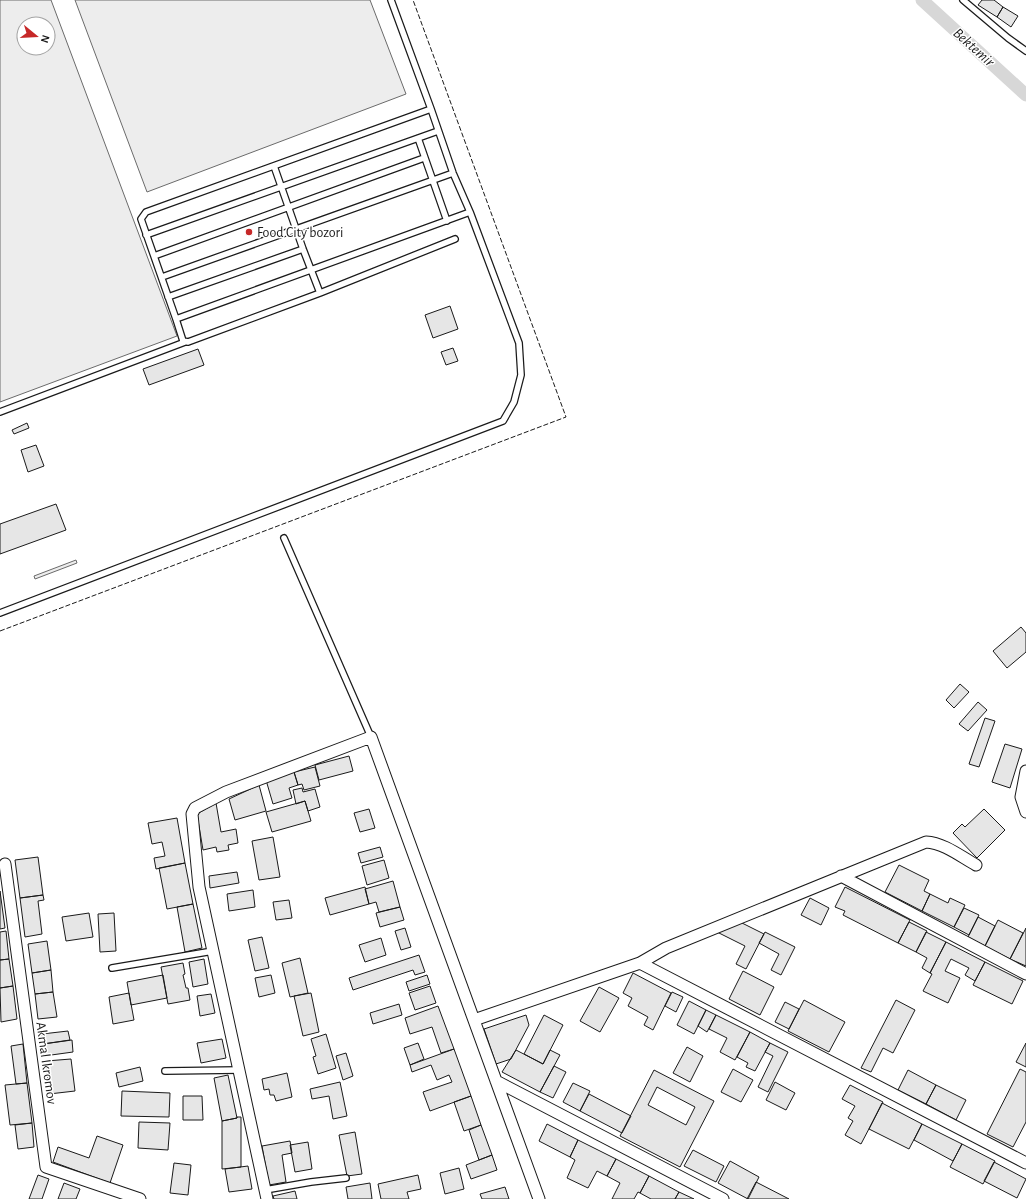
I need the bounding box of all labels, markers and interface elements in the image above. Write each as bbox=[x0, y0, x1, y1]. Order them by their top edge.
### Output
north arrow bbox=[16, 16, 56, 56]
water label: Bektemir bbox=[950, 25, 998, 70]
text: N bbox=[39, 34, 51, 44]
place label: Food City bozori bbox=[257, 226, 343, 240]
marker: Food City bozori bbox=[244, 227, 254, 237]
street label: Akmal Ikromov bbox=[33, 1021, 59, 1105]

